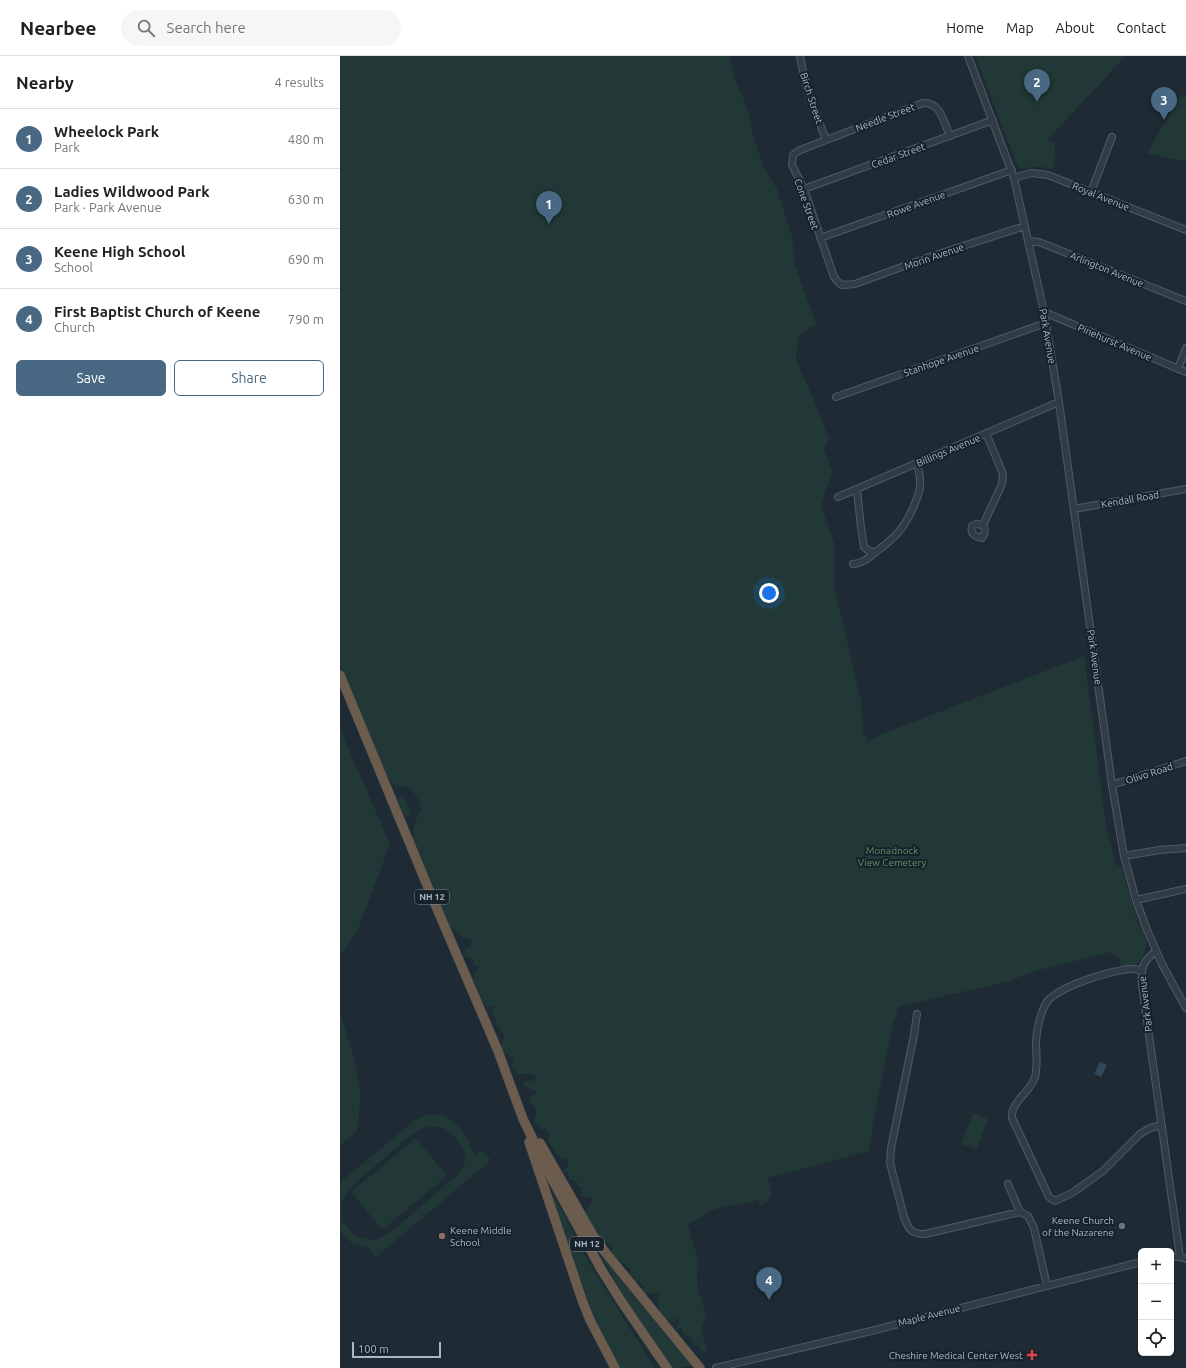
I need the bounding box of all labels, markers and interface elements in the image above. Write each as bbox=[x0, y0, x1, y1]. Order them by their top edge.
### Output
search box bbox=[121, 10, 401, 46]
text: Nearbee bbox=[20, 17, 97, 39]
icon: search bbox=[135, 17, 157, 39]
text: Search here bbox=[167, 19, 246, 36]
text: Home bbox=[946, 20, 984, 36]
text: Map bbox=[1006, 20, 1034, 36]
text: About bbox=[1056, 20, 1095, 36]
text: Contact bbox=[1117, 20, 1166, 36]
pin: 2 bbox=[1024, 69, 1050, 102]
street label: Birch Street bbox=[798, 71, 825, 125]
text: Nearby bbox=[16, 73, 74, 92]
text: 4 results bbox=[274, 75, 324, 89]
pin: 3 bbox=[1151, 87, 1177, 120]
street label: Needle Street bbox=[854, 101, 916, 134]
text: Wheelock Park bbox=[54, 123, 159, 140]
text: 1 bbox=[25, 132, 33, 146]
text: 480 m bbox=[288, 132, 324, 146]
text: Park bbox=[54, 140, 80, 154]
street label: Cedar Street bbox=[870, 141, 927, 170]
street label: Cone Street bbox=[792, 177, 821, 231]
street label: Royal Avenue bbox=[1071, 180, 1131, 213]
text: Ladies Wildwood Park bbox=[54, 183, 210, 200]
street label: Rowe Avenue bbox=[885, 189, 947, 220]
pin: 1 bbox=[536, 191, 562, 224]
text: 2 bbox=[25, 192, 33, 206]
text: 630 m bbox=[288, 192, 324, 206]
text: Park · Park Avenue bbox=[54, 200, 162, 214]
street label: Morin Avenue bbox=[903, 241, 965, 272]
text: Keene High School bbox=[54, 243, 185, 260]
street label: Arlington Avenue bbox=[1068, 250, 1145, 289]
text: 3 bbox=[25, 252, 33, 266]
text: 690 m bbox=[288, 252, 324, 266]
text: School bbox=[54, 260, 93, 274]
text: First Baptist Church of Keene bbox=[54, 303, 261, 320]
street label: Park Avenue bbox=[1037, 308, 1058, 365]
text: 4 bbox=[25, 312, 33, 326]
text: 790 m bbox=[288, 312, 324, 326]
text: Church bbox=[54, 320, 95, 334]
street label: Pinehurst Avenue bbox=[1076, 322, 1153, 363]
street label: Stanhope Avenue bbox=[902, 342, 980, 379]
button: Save bbox=[16, 360, 166, 396]
button: Share bbox=[174, 360, 324, 396]
street label: Billings Avenue bbox=[915, 432, 982, 469]
street label: Kendall Road bbox=[1100, 489, 1160, 510]
your location bbox=[759, 583, 779, 603]
street label: Park Avenue bbox=[1085, 629, 1104, 685]
street label: Olivo Road bbox=[1124, 761, 1174, 786]
park label: Monadnock View Cemetery bbox=[858, 845, 927, 868]
road number: NH 12 bbox=[415, 890, 449, 904]
street label: Park Avenue bbox=[1137, 976, 1154, 1032]
place label: Keene Church of the Nazarene bbox=[1042, 1215, 1114, 1238]
marker: Keene Church of the Nazarene bbox=[1117, 1221, 1127, 1231]
place label: Keene Middle School bbox=[450, 1225, 511, 1248]
marker: Keene Middle School bbox=[437, 1231, 447, 1241]
road number: NH 12 bbox=[570, 1237, 604, 1251]
map controls bbox=[1138, 1248, 1174, 1356]
button: + bbox=[1138, 1248, 1174, 1284]
pin: 4 bbox=[756, 1267, 782, 1300]
button: − bbox=[1138, 1284, 1174, 1320]
street label: Maple Avenue bbox=[897, 1302, 961, 1329]
button: locate bbox=[1138, 1320, 1174, 1356]
scale bar bbox=[352, 1340, 441, 1359]
text: 100 m bbox=[358, 1343, 389, 1355]
marker: Cheshire Medical Center West bbox=[1026, 1349, 1038, 1361]
place label: Cheshire Medical Center West bbox=[889, 1350, 1023, 1361]

